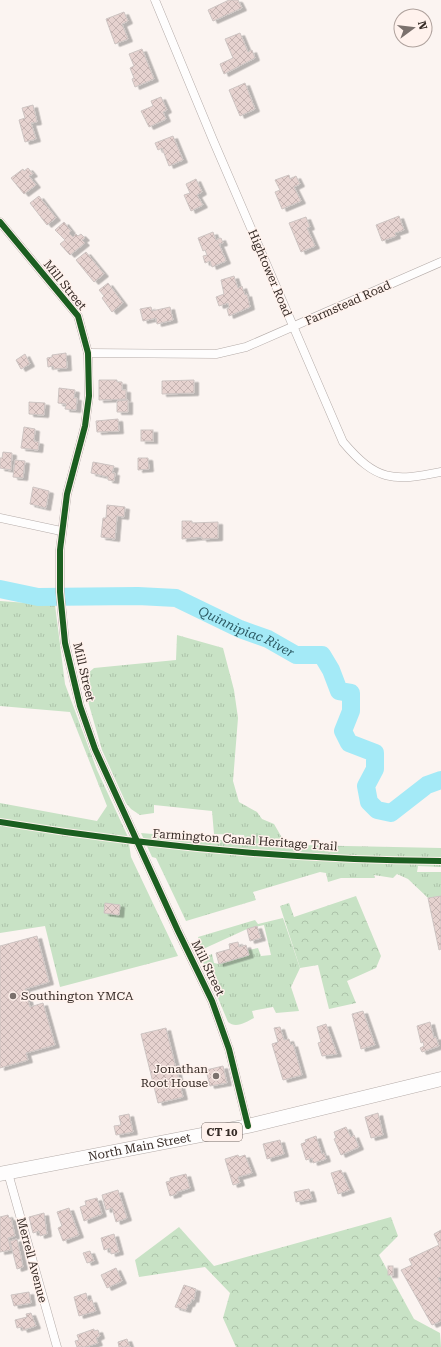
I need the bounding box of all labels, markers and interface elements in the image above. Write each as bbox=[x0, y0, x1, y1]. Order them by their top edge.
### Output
north arrow bbox=[393, 8, 433, 48]
text: N bbox=[415, 20, 430, 32]
street label: Hightower Road bbox=[245, 227, 295, 319]
street label: Mill Street bbox=[41, 257, 90, 313]
street label: Farmstead Road bbox=[303, 278, 393, 328]
water label: Quinnipiac River bbox=[196, 603, 298, 660]
street label: Mill Street bbox=[70, 641, 98, 703]
street label: Farmington Canal Heritage Trail bbox=[152, 827, 338, 853]
street label: Mill Street bbox=[189, 938, 228, 999]
place label: Southington YMCA bbox=[21, 989, 134, 1003]
marker: Southington YMCA bbox=[8, 991, 18, 1001]
place label: Jonathan Root House bbox=[141, 1062, 208, 1090]
marker: Jonathan Root House bbox=[211, 1071, 221, 1081]
road number: CT 10 bbox=[202, 1123, 242, 1141]
street label: North Main Street bbox=[87, 1130, 192, 1164]
street label: Merrell Avenue bbox=[14, 1216, 50, 1305]

